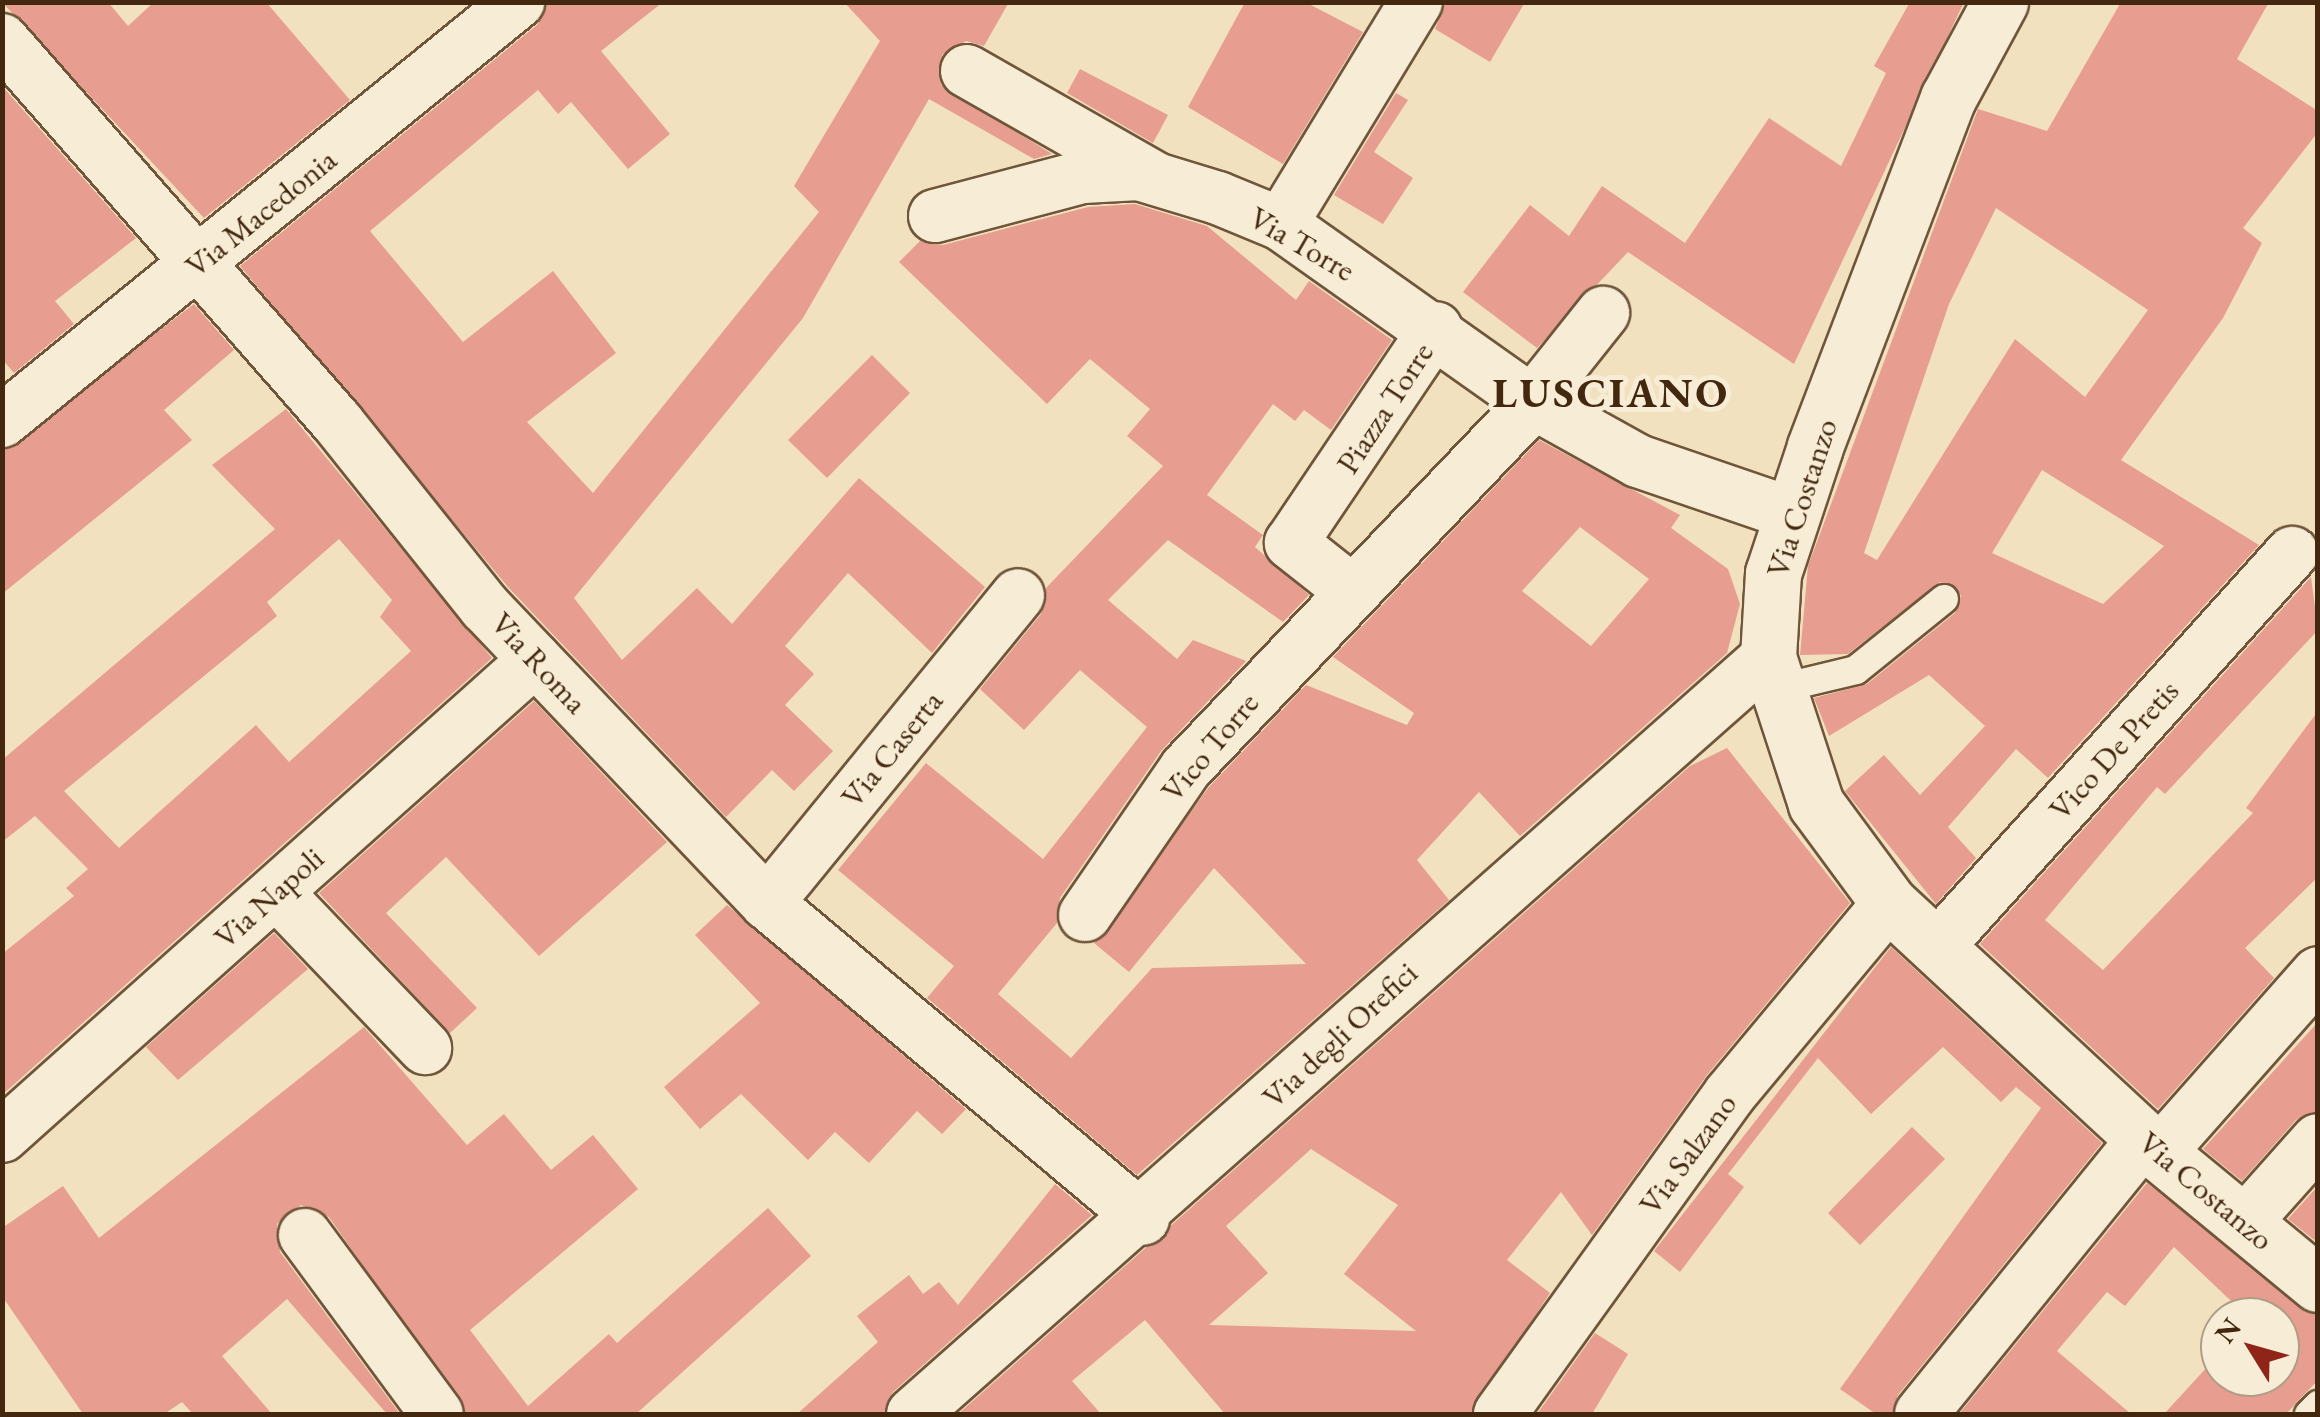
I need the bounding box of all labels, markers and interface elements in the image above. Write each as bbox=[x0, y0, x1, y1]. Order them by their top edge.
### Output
street label: Via Macedonia bbox=[178, 141, 344, 285]
street label: Via Torre bbox=[1242, 198, 1362, 290]
street label: Piazza Torre bbox=[1328, 335, 1442, 481]
district label: LUSCIANO bbox=[1492, 368, 1730, 418]
street label: Via Costanzo bbox=[1758, 414, 1846, 582]
street label: Via Roma bbox=[483, 604, 595, 722]
street label: Vico De Pretis bbox=[2041, 672, 2187, 828]
street label: Via Caserta bbox=[833, 683, 951, 815]
street label: Vico Torre bbox=[1153, 684, 1267, 810]
street label: Via Napoli bbox=[207, 839, 331, 957]
street label: Via degli Orefici bbox=[1255, 954, 1425, 1116]
street label: Via Salzano bbox=[1631, 1086, 1745, 1222]
street label: Via Costanzo bbox=[2131, 1123, 2281, 1259]
north arrow bbox=[2200, 1297, 2300, 1397]
text: N bbox=[2206, 1310, 2249, 1350]

